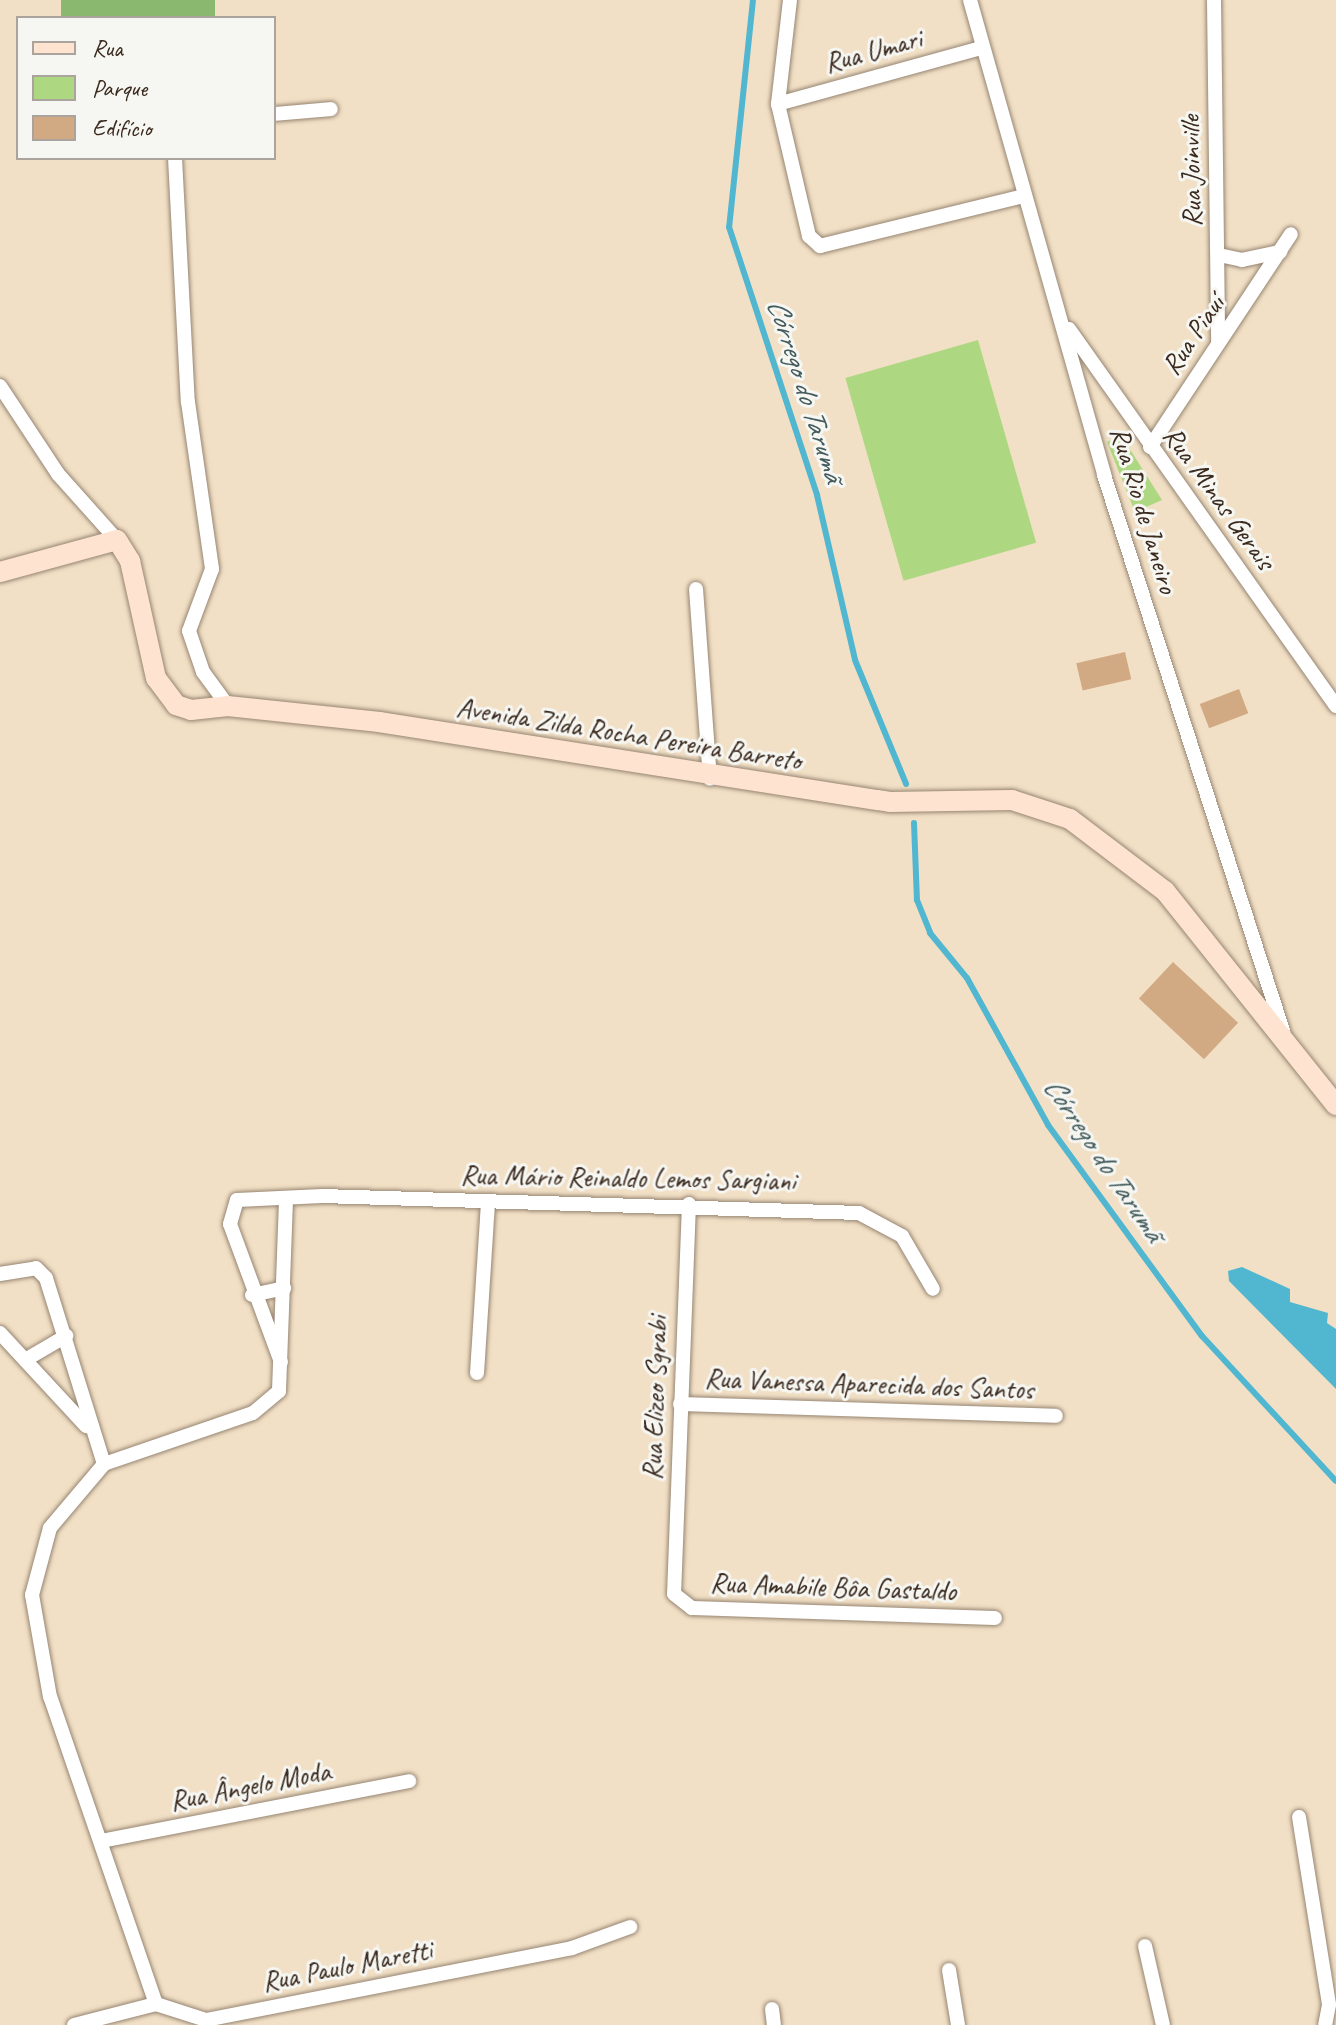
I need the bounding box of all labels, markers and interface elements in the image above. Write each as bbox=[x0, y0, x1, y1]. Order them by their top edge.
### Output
legend bbox=[16, 16, 276, 160]
street label: Rua Umari bbox=[820, 22, 926, 80]
text: Rua bbox=[92, 33, 123, 63]
text: Parque bbox=[92, 73, 147, 103]
text: Edifício bbox=[92, 113, 152, 143]
street label: Rua Joinville bbox=[1173, 115, 1209, 227]
street label: Rua Piauí bbox=[1154, 289, 1232, 381]
water label: Córrego do Tarumã bbox=[759, 293, 853, 487]
street label: Rua Minas Gerais bbox=[1156, 420, 1282, 576]
street label: Rua Rio de Janeiro bbox=[1103, 422, 1185, 598]
street label: Avenida Zilda Rocha Pereira Barreto bbox=[454, 690, 804, 778]
water label: Córrego do Tarumã bbox=[1035, 1069, 1173, 1249]
street label: Rua Mário Reinaldo Lemos Sargiani bbox=[460, 1158, 796, 1198]
street label: Rua Elizeo Sgrabi bbox=[635, 1315, 675, 1481]
street label: Rua Vanessa Aparecida dos Santos bbox=[703, 1361, 1035, 1407]
street label: Rua Amabile Bôa Gastaldo bbox=[709, 1566, 957, 1608]
street label: Rua Ângelo Moda bbox=[167, 1754, 333, 1818]
street label: Rua Paulo Maretti bbox=[259, 1933, 435, 1999]

